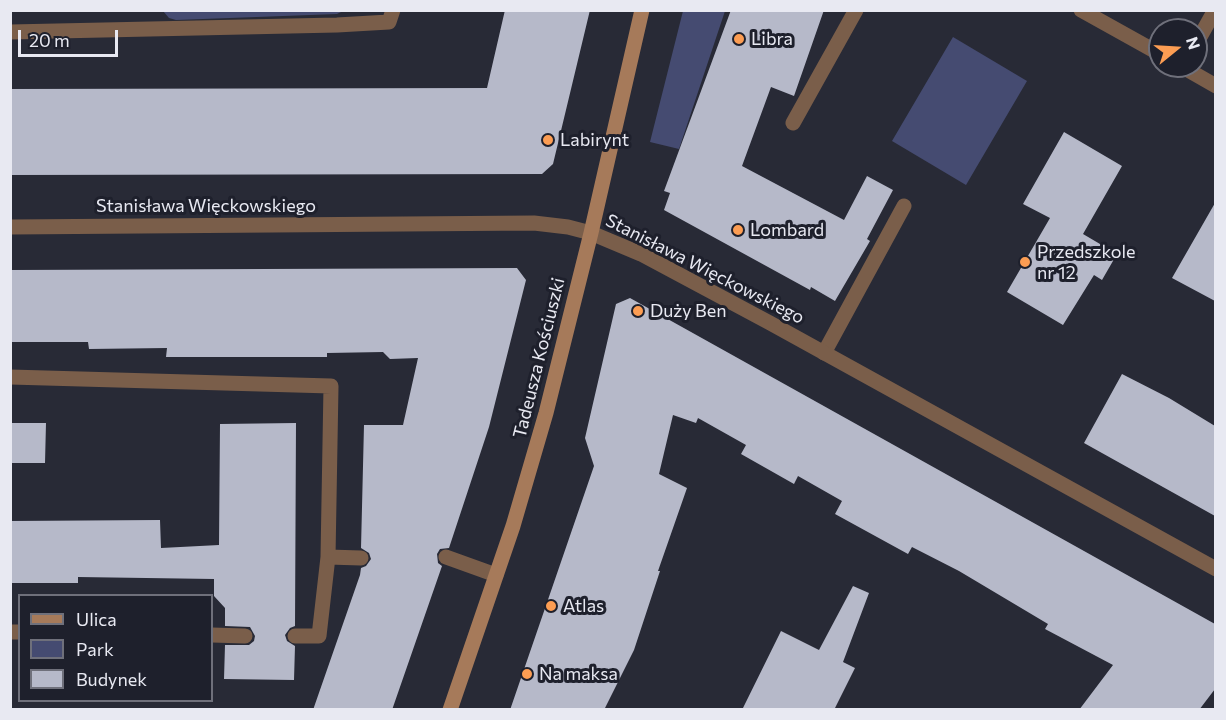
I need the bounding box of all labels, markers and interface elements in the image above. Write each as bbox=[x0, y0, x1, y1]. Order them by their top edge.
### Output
scale bar bbox=[21, 18, 122, 56]
north arrow bbox=[1148, 18, 1208, 78]
place label: Libra bbox=[751, 28, 793, 50]
text: 20 m bbox=[29, 29, 70, 51]
marker: Libra bbox=[732, 32, 746, 46]
text: N bbox=[1183, 34, 1205, 52]
place label: Labirynt bbox=[560, 129, 629, 151]
marker: Labirynt bbox=[541, 133, 555, 147]
street label: Stanisława Więckowskiego bbox=[96, 195, 316, 217]
street label: Stanisława Więckowskiego bbox=[602, 209, 808, 329]
place label: Lombard bbox=[750, 219, 824, 241]
marker: Lombard bbox=[731, 223, 745, 237]
place label: Przedszkole nr 12 bbox=[1037, 241, 1136, 284]
marker: Przedszkole nr 12 bbox=[1018, 255, 1032, 269]
street label: Tadeusza Kościuszki bbox=[509, 276, 569, 440]
place label: Duży Ben bbox=[650, 300, 726, 322]
marker: Duży Ben bbox=[631, 304, 645, 318]
legend bbox=[18, 594, 213, 702]
place label: Atlas bbox=[563, 595, 604, 617]
marker: Atlas bbox=[544, 599, 558, 613]
text: Ulica bbox=[76, 608, 117, 630]
text: Park bbox=[76, 638, 114, 660]
place label: Na maksa bbox=[539, 663, 618, 685]
marker: Na maksa bbox=[520, 667, 534, 681]
text: Budynek bbox=[76, 668, 147, 690]

